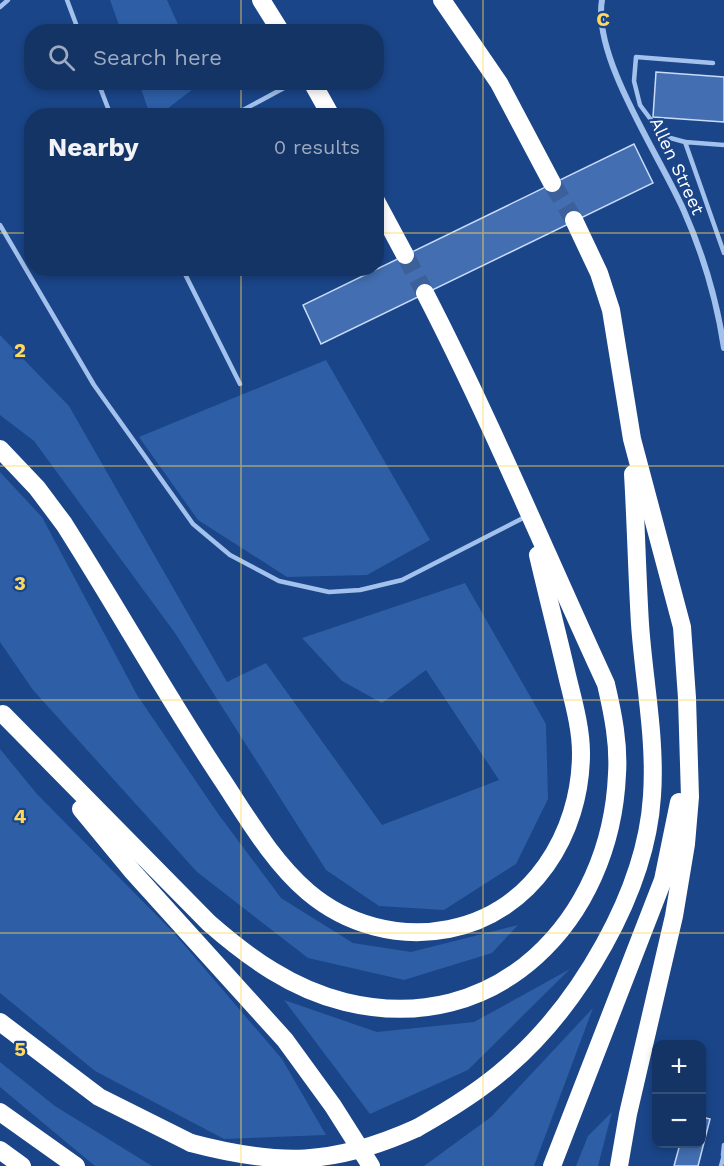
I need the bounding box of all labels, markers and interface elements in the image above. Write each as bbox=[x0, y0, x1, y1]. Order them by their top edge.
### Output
text: C bbox=[596, 7, 610, 31]
search box bbox=[24, 24, 384, 90]
icon: search bbox=[45, 41, 78, 74]
text: Search here bbox=[93, 45, 222, 70]
street label: Allen Street bbox=[646, 114, 709, 218]
text: Nearby bbox=[48, 132, 139, 162]
text: 0 results bbox=[274, 135, 360, 159]
text: 2 bbox=[14, 338, 26, 362]
text: 3 bbox=[14, 571, 26, 595]
text: 4 bbox=[14, 804, 27, 828]
text: 5 bbox=[14, 1037, 26, 1061]
map controls bbox=[652, 1040, 706, 1148]
button: + bbox=[652, 1040, 706, 1094]
button: − bbox=[652, 1094, 706, 1148]

